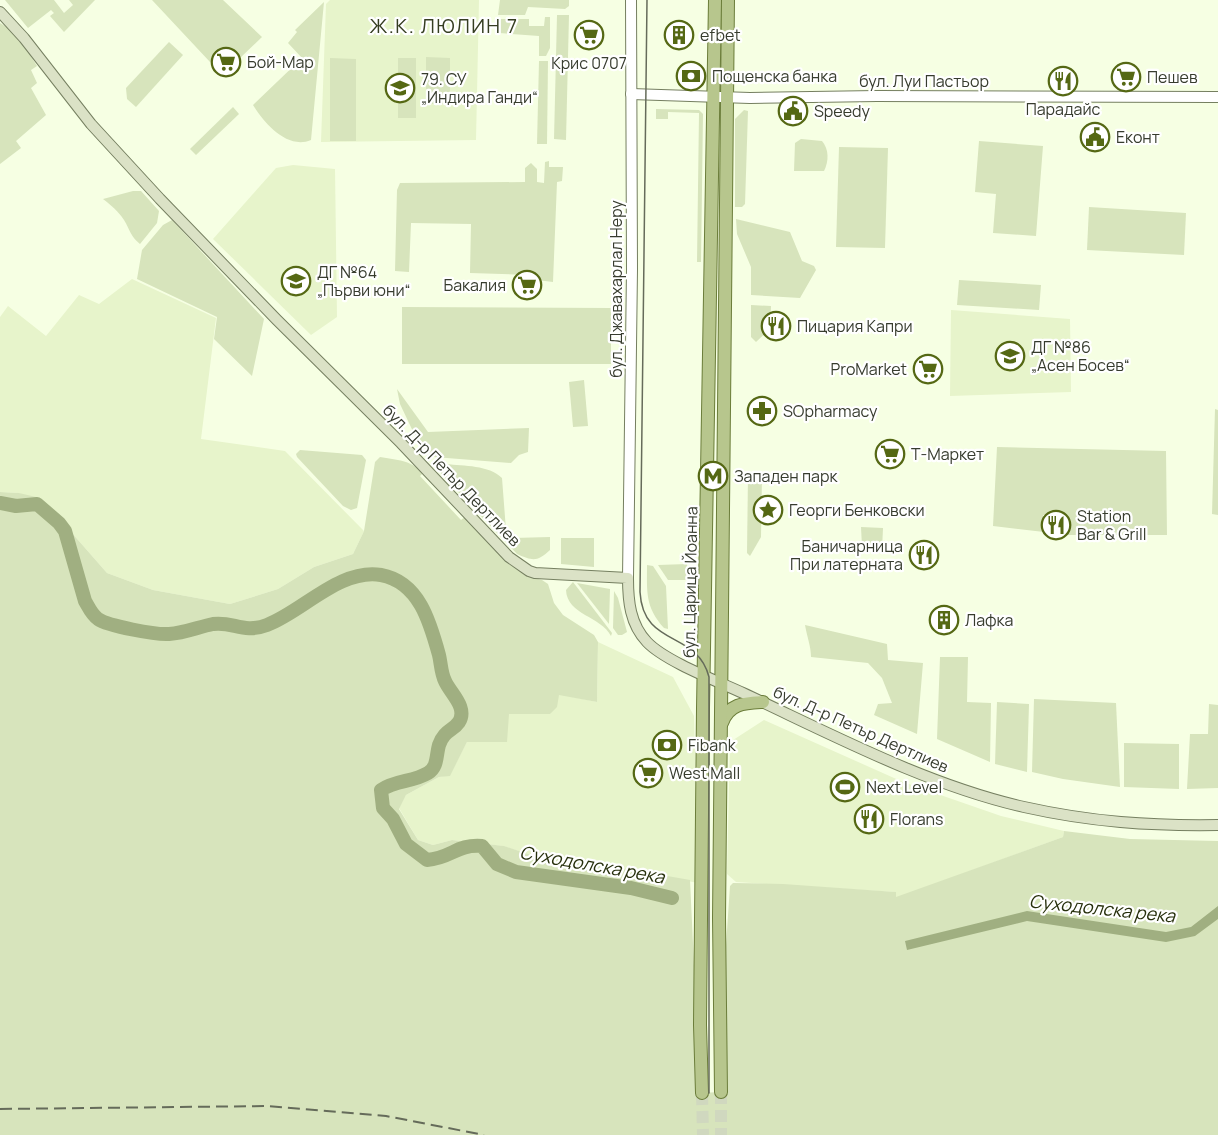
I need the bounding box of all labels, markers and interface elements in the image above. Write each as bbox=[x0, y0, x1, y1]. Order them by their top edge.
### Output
district label: Ж.К. ЛЮЛИН 7 bbox=[369, 12, 519, 39]
supermarket icon: Крис 0707 bbox=[573, 19, 605, 51]
building icon: efbet bbox=[663, 19, 695, 51]
place label: efbet bbox=[700, 24, 741, 46]
supermarket icon: Бой-Мар bbox=[210, 46, 242, 78]
place label: Бой-Мар bbox=[247, 51, 314, 73]
place label: Крис 0707 bbox=[551, 52, 627, 74]
bank icon: Пощенска банка bbox=[675, 60, 707, 92]
supermarket icon: Пешев bbox=[1110, 61, 1142, 93]
place label: Пощенска банка bbox=[712, 65, 837, 87]
restaurant icon: Парадайс bbox=[1047, 65, 1079, 97]
place label: Пешев bbox=[1147, 66, 1198, 88]
place label: 79. СУ „Индира Ганди“ bbox=[421, 68, 538, 108]
street label: бул. Луи Пастьор bbox=[859, 70, 989, 92]
school or university icon: 79. СУ „Индира Ганди“ bbox=[384, 72, 416, 104]
public building icon: Speedy bbox=[777, 95, 809, 127]
place label: Парадайс bbox=[1026, 98, 1101, 120]
place label: Speedy bbox=[814, 100, 871, 122]
public building icon: Еконт bbox=[1079, 121, 1111, 153]
place label: Еконт bbox=[1116, 126, 1160, 148]
street label: бул. Джавахарлал Неру bbox=[605, 200, 627, 378]
place label: ДГ №64 „Първи юни“ bbox=[317, 261, 410, 301]
school or university icon: ДГ №64 „Първи юни“ bbox=[280, 265, 312, 297]
supermarket icon: Бакалия bbox=[511, 269, 543, 301]
place label: Бакалия bbox=[443, 274, 506, 296]
restaurant icon: Пицария Капри bbox=[760, 310, 792, 342]
place label: Пицария Капри bbox=[797, 315, 913, 337]
place label: ДГ №86 „Асен Босев“ bbox=[1031, 336, 1130, 376]
school or university icon: ДГ №86 „Асен Босев“ bbox=[994, 340, 1026, 372]
supermarket icon: ProMarket bbox=[912, 353, 944, 385]
place label: ProMarket bbox=[831, 358, 907, 380]
pharmacy icon: SOpharmacy bbox=[746, 395, 778, 427]
street label: бул. Д-р Петър Дертлиев bbox=[378, 399, 526, 551]
place label: SOpharmacy bbox=[783, 400, 878, 422]
supermarket icon: Т-Маркет bbox=[874, 438, 906, 470]
place label: Т-Маркет bbox=[911, 443, 984, 465]
metro station icon: Западен парк bbox=[697, 460, 729, 492]
place label: Западен парк bbox=[734, 465, 838, 487]
place icon: Георги Бенковски bbox=[752, 494, 784, 526]
place label: Георги Бенковски bbox=[789, 499, 925, 521]
place label: Station Bar & Grill bbox=[1077, 505, 1147, 545]
street label: бул. Царица Йоанна bbox=[678, 506, 702, 658]
restaurant icon: Station Bar & Grill bbox=[1040, 509, 1072, 541]
place label: Баничарница При латерната bbox=[790, 535, 903, 575]
restaurant icon: Баничарница При латерната bbox=[908, 539, 940, 571]
building icon: Лафка bbox=[928, 604, 960, 636]
place label: Лафка bbox=[965, 609, 1013, 631]
street label: бул. Д-р Петър Дертлиев bbox=[770, 680, 952, 778]
bank icon: Fibank bbox=[651, 729, 683, 761]
place label: Fibank bbox=[688, 734, 737, 756]
supermarket icon: West Mall bbox=[632, 757, 664, 789]
place label: West Mall bbox=[669, 762, 740, 784]
sports icon: Next Level bbox=[829, 771, 861, 803]
place label: Next Level bbox=[866, 776, 942, 798]
restaurant icon: Florans bbox=[853, 803, 885, 835]
place label: Florans bbox=[890, 808, 944, 830]
water label: Суходолска река bbox=[518, 839, 667, 889]
water label: Суходолска река bbox=[1028, 888, 1177, 928]

